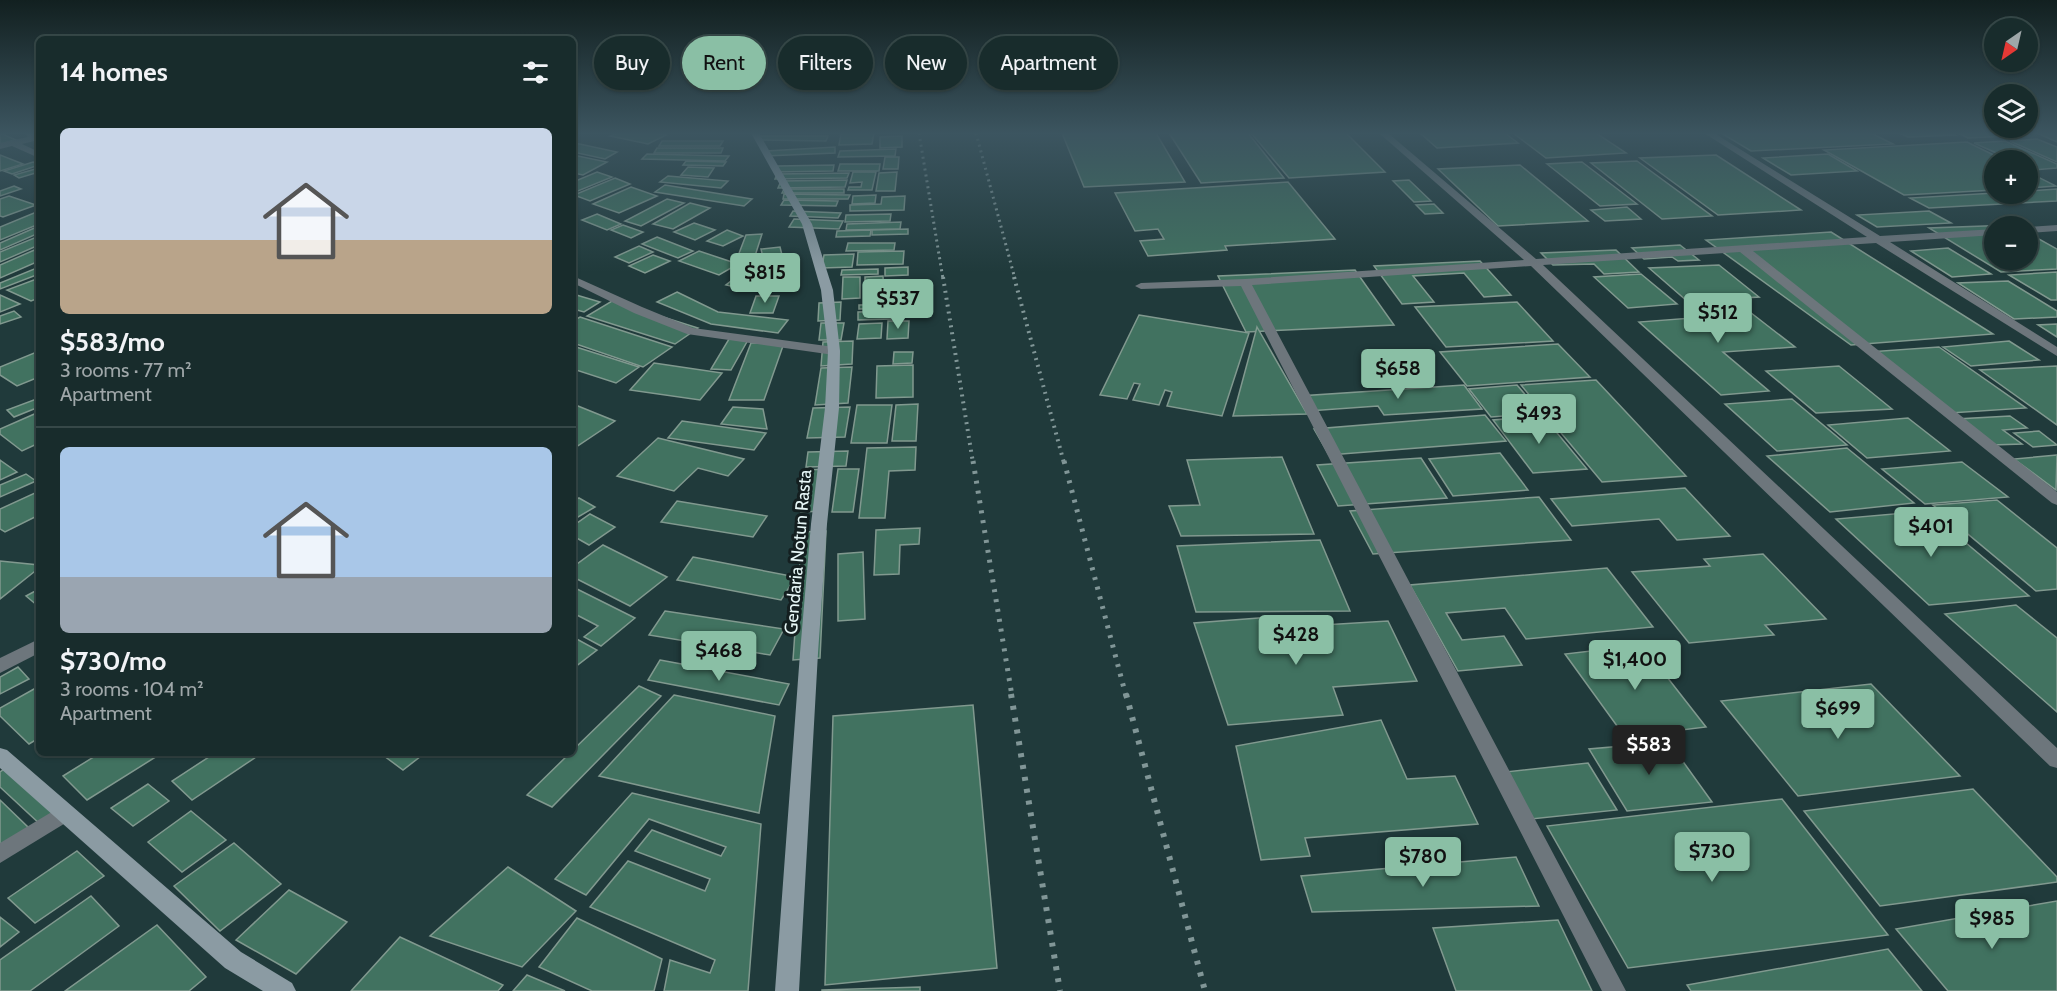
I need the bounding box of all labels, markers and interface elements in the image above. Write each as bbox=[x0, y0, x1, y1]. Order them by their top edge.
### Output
north arrow bbox=[1984, 18, 2038, 72]
map controls bbox=[1984, 18, 2038, 270]
chip: Buy bbox=[594, 36, 670, 90]
chip: Rent bbox=[682, 36, 766, 90]
chip: Filters bbox=[778, 36, 873, 90]
chip: New bbox=[885, 36, 967, 90]
chip: Apartment bbox=[979, 36, 1118, 90]
text: 14 homes bbox=[60, 56, 168, 88]
icon: filters bbox=[519, 56, 552, 89]
button: layers bbox=[1984, 84, 2038, 138]
button: + bbox=[1984, 150, 2038, 204]
icon: home bbox=[252, 167, 360, 275]
button: − bbox=[1984, 216, 2038, 270]
pin: $815 bbox=[729, 253, 801, 304]
text: $815 bbox=[744, 260, 786, 284]
pin: $537 bbox=[862, 279, 934, 330]
text: $537 bbox=[876, 286, 920, 310]
pin: $512 bbox=[1682, 293, 1754, 344]
text: $512 bbox=[1698, 300, 1738, 324]
text: $583/mo bbox=[60, 326, 165, 358]
pin: $658 bbox=[1362, 349, 1434, 400]
text: $658 bbox=[1375, 356, 1421, 380]
text: 3 rooms · 77 m² bbox=[60, 358, 192, 382]
text: Apartment bbox=[60, 382, 152, 406]
pin: $493 bbox=[1503, 394, 1575, 445]
text: $493 bbox=[1516, 401, 1562, 425]
street label: Gendaria Notun Rasta bbox=[780, 468, 816, 635]
icon: home bbox=[252, 486, 360, 594]
pin: $401 bbox=[1895, 507, 1967, 558]
text: $401 bbox=[1908, 514, 1954, 538]
pin: $428 bbox=[1260, 615, 1332, 666]
text: $428 bbox=[1273, 622, 1319, 646]
pin: $468 bbox=[683, 631, 755, 682]
text: $468 bbox=[695, 638, 743, 662]
pin: $1,400 bbox=[1586, 640, 1684, 691]
text: $730/mo bbox=[60, 645, 166, 677]
text: $1,400 bbox=[1603, 647, 1667, 671]
text: 3 rooms · 104 m² bbox=[60, 677, 204, 701]
pin: $699 bbox=[1802, 689, 1874, 740]
text: $699 bbox=[1815, 696, 1861, 720]
text: Apartment bbox=[60, 701, 152, 725]
pin: $583 bbox=[1613, 725, 1685, 776]
text: $583 bbox=[1626, 732, 1672, 756]
pin: $730 bbox=[1676, 832, 1748, 883]
pin: $780 bbox=[1387, 837, 1459, 888]
text: $730 bbox=[1689, 839, 1735, 863]
text: $780 bbox=[1399, 844, 1447, 868]
pin: $985 bbox=[1956, 899, 2028, 950]
text: $985 bbox=[1969, 906, 2015, 930]

